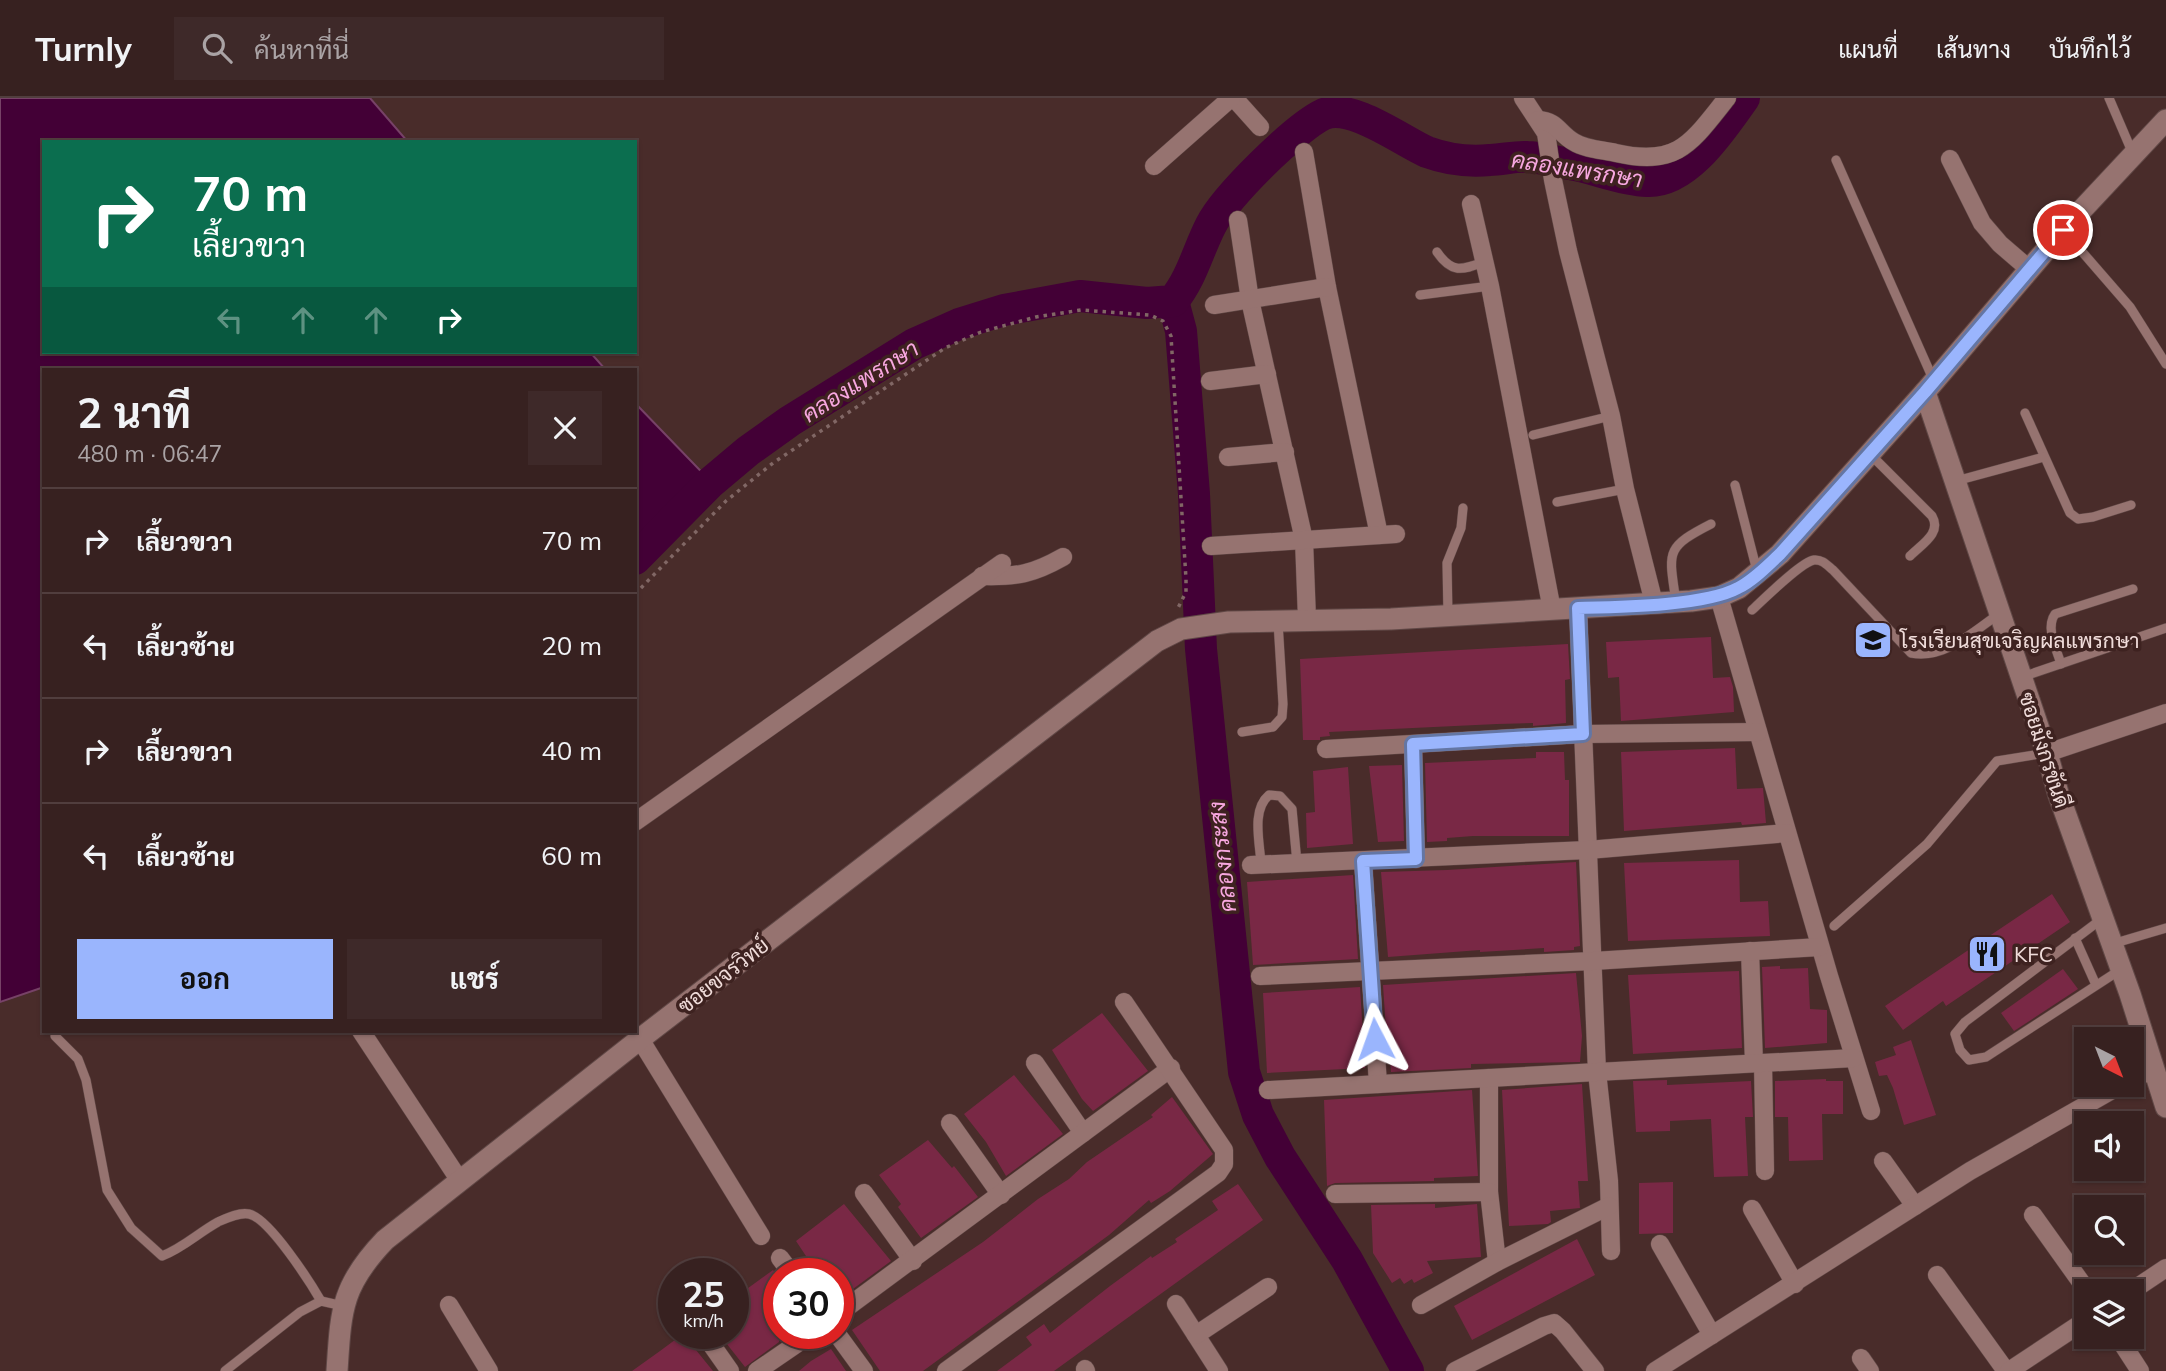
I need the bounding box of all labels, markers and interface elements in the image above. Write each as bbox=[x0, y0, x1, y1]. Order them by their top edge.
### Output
search box bbox=[174, 17, 664, 80]
text: Turnly bbox=[35, 28, 132, 69]
icon: search bbox=[198, 29, 236, 67]
text: ค้นหาที่นี่ bbox=[254, 33, 349, 66]
text: แผนที่ bbox=[1838, 34, 1898, 64]
text: เส้นทาง bbox=[1936, 34, 2011, 64]
text: บันทึกไว้ bbox=[2049, 34, 2131, 64]
water label: คลองแพรกษา bbox=[1509, 144, 1645, 194]
text: 70 m bbox=[192, 162, 308, 223]
icon: right bbox=[77, 168, 168, 259]
pin bbox=[2033, 200, 2093, 260]
icon: arrive bbox=[2044, 211, 2082, 249]
text: เลี้ยวขวา bbox=[192, 225, 306, 265]
icon: left bbox=[211, 301, 249, 339]
icon: ahead bbox=[284, 301, 322, 339]
icon: ahead bbox=[357, 301, 395, 339]
icon: right bbox=[430, 301, 468, 339]
water label: คลองแพรกษา bbox=[796, 334, 924, 428]
text: 2 นาที bbox=[77, 386, 191, 439]
button: close bbox=[528, 391, 602, 465]
text: 480 m · 06:47 bbox=[77, 439, 222, 468]
icon: right bbox=[77, 522, 115, 560]
text: 70 m bbox=[541, 524, 602, 557]
text: เลี้ยวขวา bbox=[136, 525, 233, 558]
school or university icon: โรงเรียนสุขเจริญผลแพรกษา bbox=[1852, 619, 1894, 661]
icon: left bbox=[77, 627, 115, 665]
place label: โรงเรียนสุขเจริญผลแพรกษา bbox=[1899, 627, 2139, 655]
text: 20 m bbox=[541, 629, 602, 662]
text: เลี้ยวซ้าย bbox=[136, 630, 235, 663]
street label: ซอยมังกรขันดี bbox=[2014, 689, 2076, 811]
icon: right bbox=[77, 732, 115, 770]
text: 40 m bbox=[541, 734, 602, 767]
text: เลี้ยวขวา bbox=[136, 735, 233, 768]
water label: คลองกระสง bbox=[1202, 800, 1242, 914]
icon: left bbox=[77, 837, 115, 875]
text: 60 m bbox=[541, 839, 602, 872]
text: เลี้ยวซ้าย bbox=[136, 840, 235, 873]
street label: ซอยขจรวิทย์ bbox=[672, 931, 774, 1019]
restaurant icon: KFC bbox=[1966, 933, 2008, 975]
button: ออก bbox=[77, 939, 333, 1019]
button: แชร์ bbox=[347, 939, 602, 1019]
place label: KFC bbox=[2014, 941, 2053, 967]
position arrow bbox=[1338, 1002, 1412, 1076]
north arrow bbox=[2074, 1027, 2144, 1097]
map controls bbox=[2074, 1027, 2144, 1349]
button: sound bbox=[2074, 1111, 2144, 1181]
button: search bbox=[2074, 1195, 2144, 1265]
speed limit sign: 30 bbox=[763, 1258, 854, 1349]
text: 25 bbox=[682, 1272, 725, 1316]
button: layers bbox=[2074, 1279, 2144, 1349]
text: km/h bbox=[683, 1309, 724, 1332]

